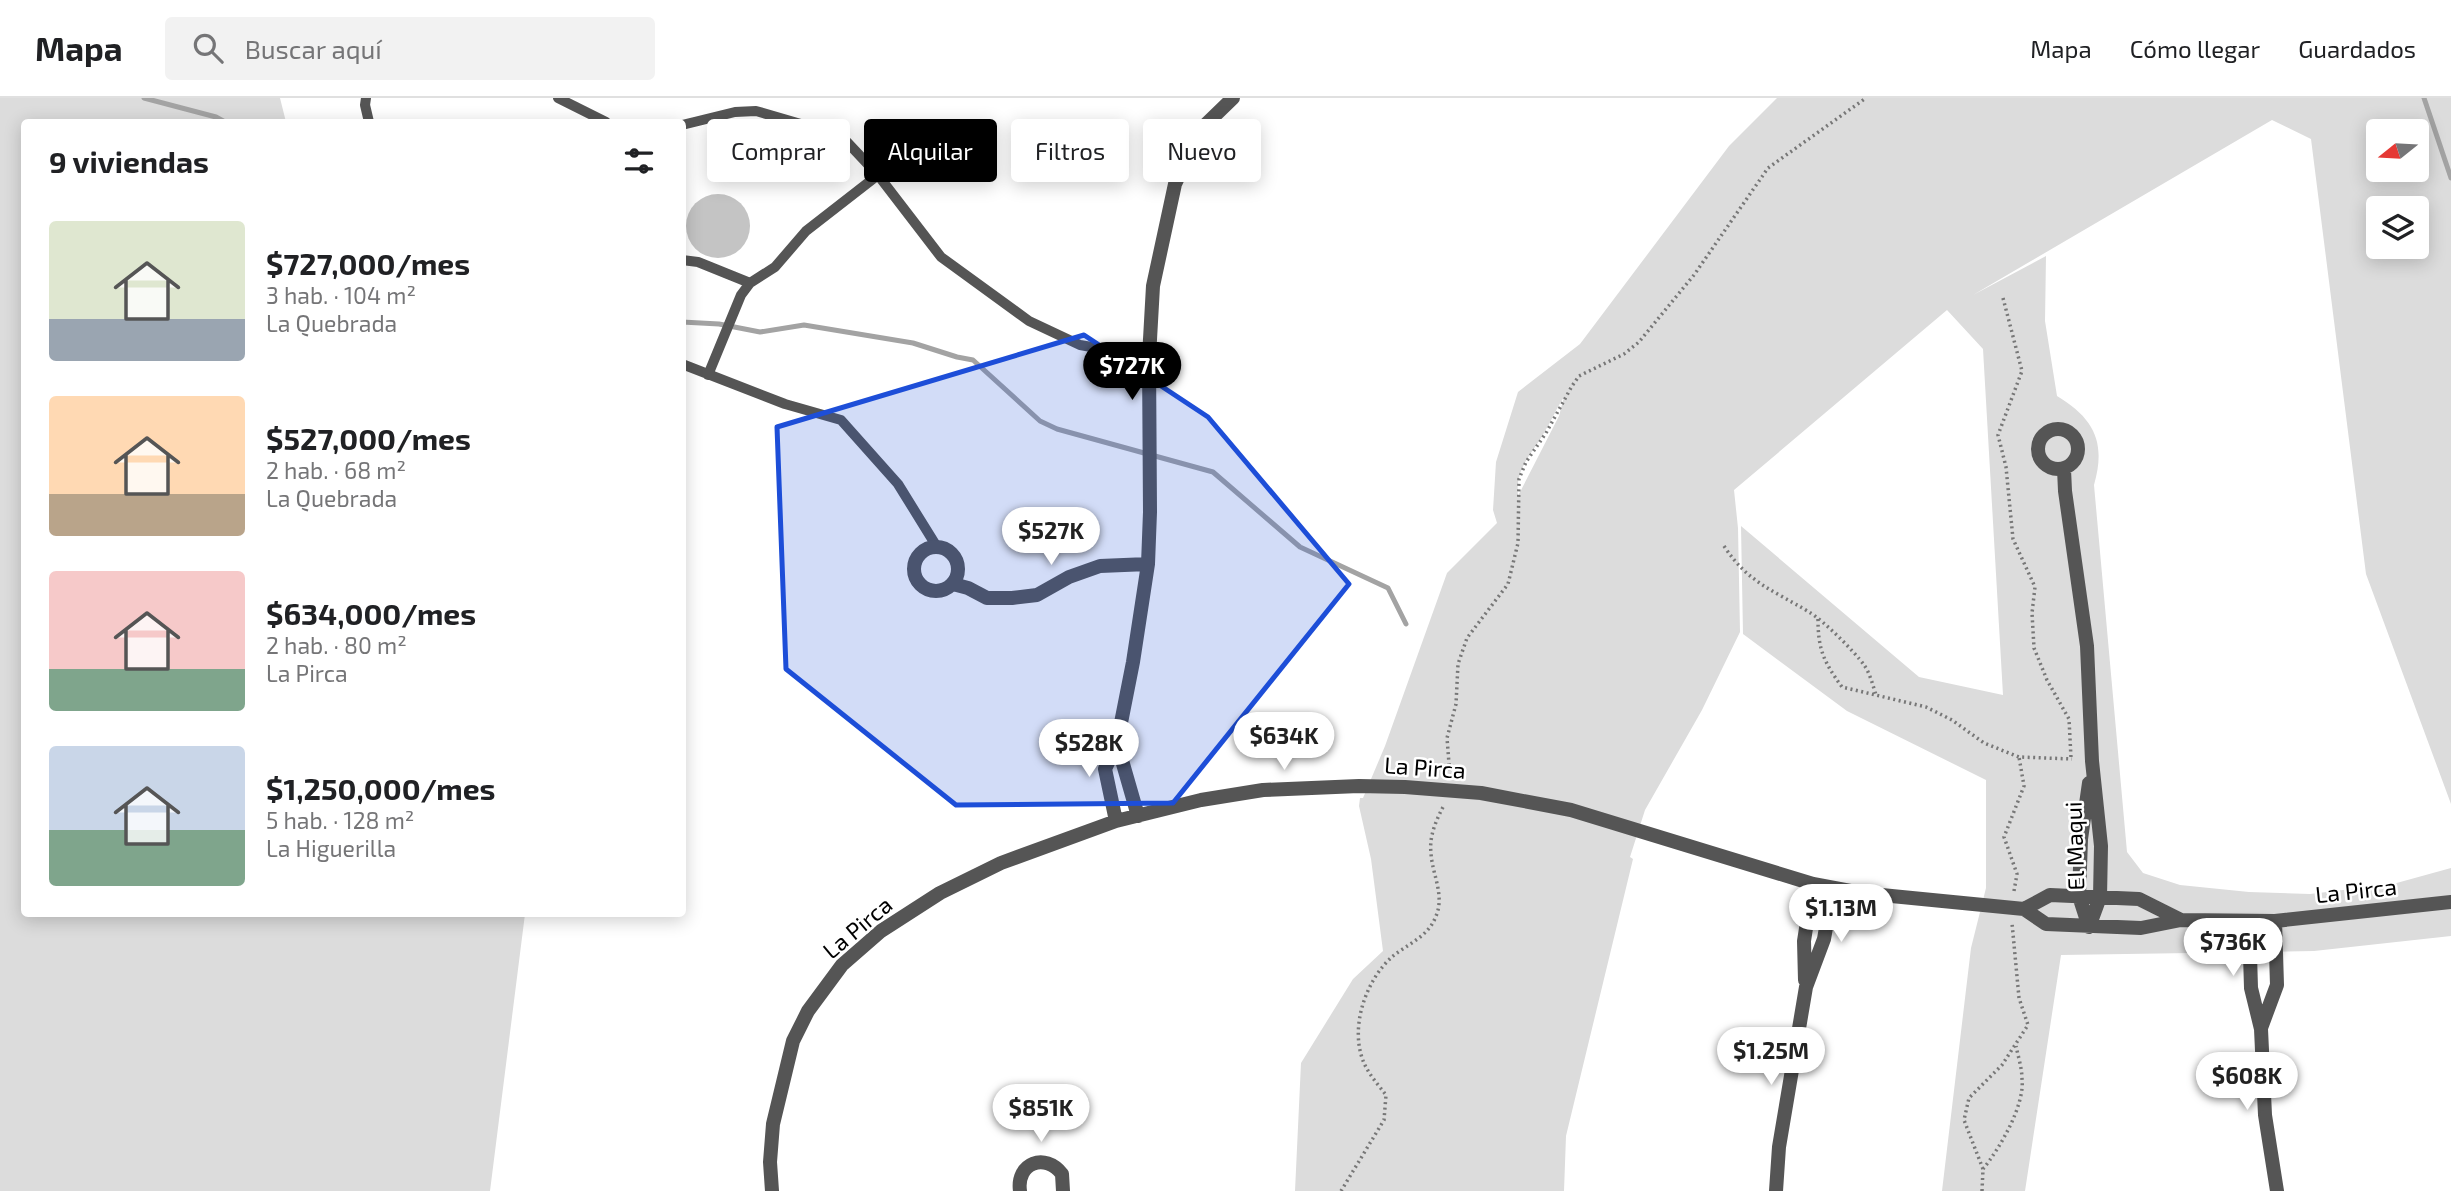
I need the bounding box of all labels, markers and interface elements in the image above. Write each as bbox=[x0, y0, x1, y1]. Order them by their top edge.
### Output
search box bbox=[165, 17, 655, 80]
text: Mapa bbox=[35, 28, 123, 68]
icon: search bbox=[189, 29, 227, 67]
text: Buscar aquí bbox=[245, 33, 382, 64]
text: Mapa bbox=[2030, 34, 2092, 63]
text: Cómo llegar bbox=[2130, 34, 2260, 63]
text: Guardados bbox=[2298, 34, 2416, 63]
chip: Comprar bbox=[707, 119, 850, 182]
chip: Alquilar bbox=[864, 119, 997, 182]
chip: Filtros bbox=[1011, 119, 1129, 182]
chip: Nuevo bbox=[1143, 119, 1261, 182]
north arrow bbox=[2366, 119, 2429, 182]
map controls bbox=[2366, 119, 2429, 259]
icon: filters bbox=[620, 142, 658, 180]
text: 9 viviendas bbox=[49, 143, 209, 179]
button: layers bbox=[2366, 196, 2429, 259]
text: $727,000/mes bbox=[266, 245, 470, 281]
icon: home bbox=[105, 249, 189, 333]
text: 3 hab. · 104 m² bbox=[266, 281, 416, 309]
text: La Quebrada bbox=[266, 309, 397, 337]
pin: $727K bbox=[1083, 342, 1181, 402]
text: $727K bbox=[1099, 351, 1165, 379]
text: $527,000/mes bbox=[266, 420, 471, 456]
icon: home bbox=[105, 424, 189, 508]
text: 2 hab. · 68 m² bbox=[266, 456, 406, 484]
text: La Quebrada bbox=[266, 484, 397, 512]
pin: $527K bbox=[1002, 508, 1100, 567]
text: $527K bbox=[1018, 516, 1084, 544]
text: $634,000/mes bbox=[266, 595, 476, 631]
icon: home bbox=[105, 599, 189, 683]
text: 2 hab. · 80 m² bbox=[266, 631, 407, 659]
text: La Pirca bbox=[266, 659, 348, 687]
pin: $634K bbox=[1235, 712, 1333, 772]
pin: $528K bbox=[1040, 720, 1138, 779]
text: $634K bbox=[1249, 721, 1319, 749]
text: $528K bbox=[1055, 728, 1123, 756]
street label: La Pirca bbox=[1383, 750, 1467, 784]
text: $1,250,000/mes bbox=[266, 770, 496, 806]
icon: home bbox=[105, 774, 189, 858]
street label: El Maqui bbox=[2058, 801, 2090, 891]
text: 5 hab. · 128 m² bbox=[266, 806, 414, 834]
text: La Higuerilla bbox=[266, 834, 396, 862]
street label: La Pirca bbox=[2314, 872, 2398, 908]
pin: $1.13M bbox=[1784, 884, 1898, 944]
street label: La Pirca bbox=[817, 890, 897, 964]
text: $1.13M bbox=[1805, 893, 1877, 921]
pin: $736K bbox=[2184, 918, 2282, 978]
text: $736K bbox=[2200, 927, 2266, 955]
pin: $1.25M bbox=[1714, 1028, 1828, 1087]
text: $1.25M bbox=[1733, 1036, 1809, 1064]
pin: $608K bbox=[2198, 1052, 2296, 1112]
text: $608K bbox=[2212, 1061, 2282, 1089]
pin: $851K bbox=[992, 1084, 1090, 1144]
text: $851K bbox=[1009, 1093, 1073, 1121]

